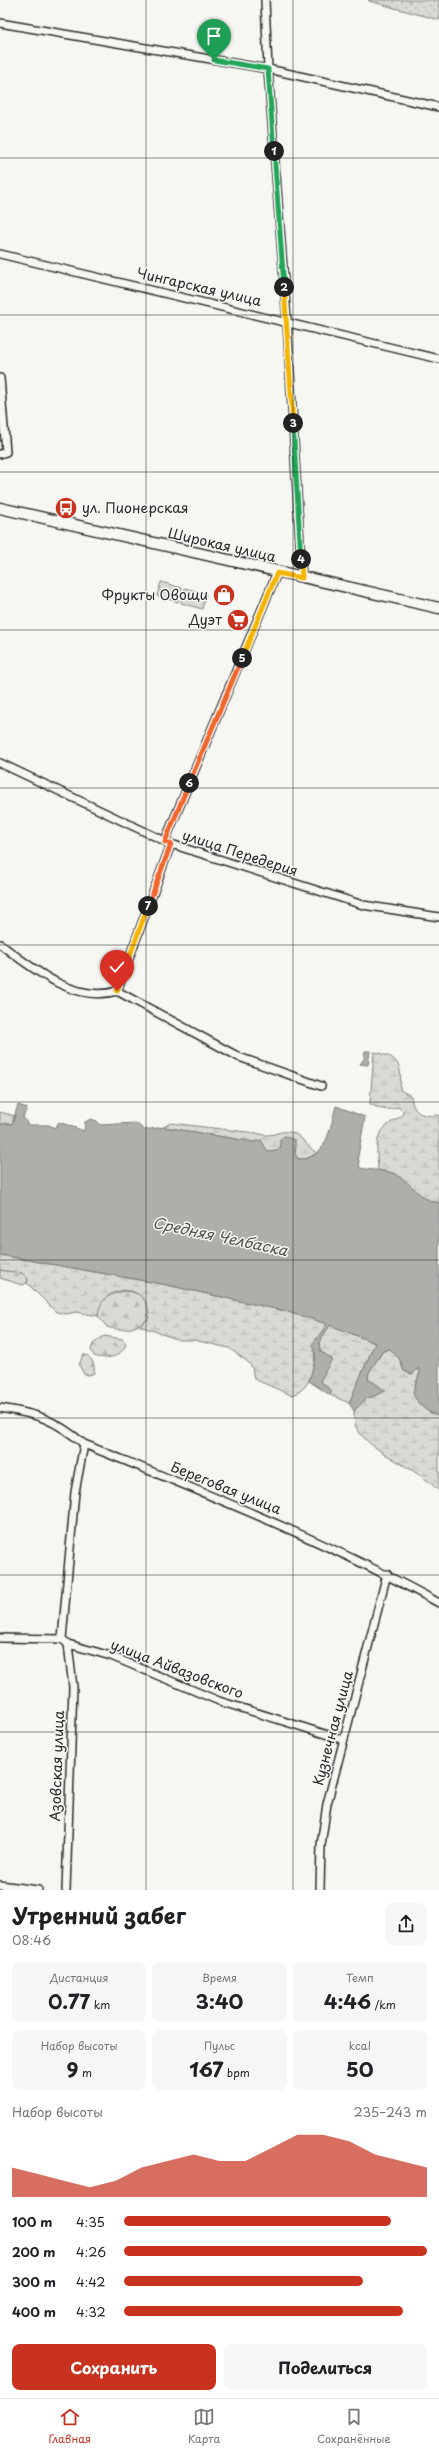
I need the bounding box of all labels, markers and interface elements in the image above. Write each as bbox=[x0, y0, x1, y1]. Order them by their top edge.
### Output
pin bbox=[197, 19, 231, 60]
icon: arrive bbox=[203, 25, 225, 47]
pin: 1 bbox=[264, 141, 284, 161]
text: 1 bbox=[271, 142, 277, 159]
street label: Чингарская улица bbox=[135, 262, 264, 311]
pin: 2 bbox=[274, 277, 294, 297]
text: 2 bbox=[280, 278, 288, 295]
pin: 3 bbox=[283, 413, 303, 433]
text: 3 bbox=[289, 414, 297, 431]
bus stop icon: ул. Пионерская bbox=[53, 495, 79, 521]
place label: ул. Пионерская bbox=[82, 497, 188, 518]
street label: Широкая улица bbox=[166, 522, 278, 567]
pin: 4 bbox=[291, 549, 311, 569]
text: 4 bbox=[297, 550, 305, 567]
shop icon: Фрукты Овощи bbox=[211, 582, 237, 608]
place label: Фрукты Овощи bbox=[102, 584, 208, 605]
supermarket icon: Дуэт bbox=[225, 607, 251, 633]
place label: Дуэт bbox=[188, 609, 222, 630]
pin: 5 bbox=[232, 648, 252, 668]
text: 5 bbox=[238, 649, 246, 666]
pin: 6 bbox=[179, 773, 199, 793]
text: 6 bbox=[185, 774, 193, 791]
street label: улица Передерия bbox=[180, 824, 301, 881]
pin: 7 bbox=[138, 896, 158, 916]
text: 7 bbox=[145, 897, 151, 914]
pin bbox=[100, 950, 134, 991]
icon: check bbox=[106, 956, 128, 978]
water label: Средняя Челбаска bbox=[151, 1210, 291, 1261]
street label: Береговая улица bbox=[168, 1456, 285, 1519]
street label: улица Айвазовского bbox=[108, 1634, 247, 1704]
street label: Кузнечная улица bbox=[307, 1668, 358, 1787]
street label: Азовская улица bbox=[44, 1710, 69, 1822]
text: Утренний забег bbox=[12, 1898, 186, 1931]
button: share bbox=[385, 1903, 427, 1945]
text: 08:46 bbox=[12, 1930, 51, 1949]
text: Дистанция bbox=[50, 1969, 108, 1986]
text: Время bbox=[202, 1969, 237, 1986]
text: Темп bbox=[346, 1969, 374, 1986]
text: 0.77 bbox=[48, 1986, 90, 2016]
text: 3:40 bbox=[196, 1986, 243, 2016]
text: 4:46 bbox=[324, 1986, 371, 2016]
text: km bbox=[90, 1996, 110, 2013]
text: /km bbox=[371, 1996, 396, 2013]
text: Набор высоты bbox=[41, 2037, 118, 2054]
text: Пульс bbox=[204, 2037, 235, 2054]
text: kcal bbox=[349, 2037, 371, 2054]
text: 9 bbox=[66, 2054, 78, 2084]
text: 167 bbox=[189, 2054, 223, 2084]
text: 50 bbox=[346, 2054, 374, 2084]
text: m bbox=[78, 2064, 92, 2081]
text: bpm bbox=[223, 2064, 250, 2081]
text: Набор высоты bbox=[12, 2102, 103, 2121]
text: 235–243 m bbox=[354, 2102, 427, 2121]
text: 100 m bbox=[12, 2212, 53, 2231]
text: 4:35 bbox=[76, 2212, 105, 2231]
text: 200 m bbox=[12, 2242, 56, 2261]
text: 4:26 bbox=[76, 2242, 106, 2261]
text: 300 m bbox=[12, 2272, 56, 2291]
text: 4:42 bbox=[76, 2272, 106, 2291]
text: 400 m bbox=[12, 2302, 56, 2321]
text: 4:32 bbox=[76, 2302, 106, 2321]
button: Сохранить bbox=[12, 2344, 216, 2390]
button: Поделиться bbox=[224, 2344, 427, 2390]
tab: Главная bbox=[48, 2406, 91, 2447]
tab: Карта bbox=[188, 2406, 220, 2447]
tab: Сохранённые bbox=[317, 2406, 391, 2447]

